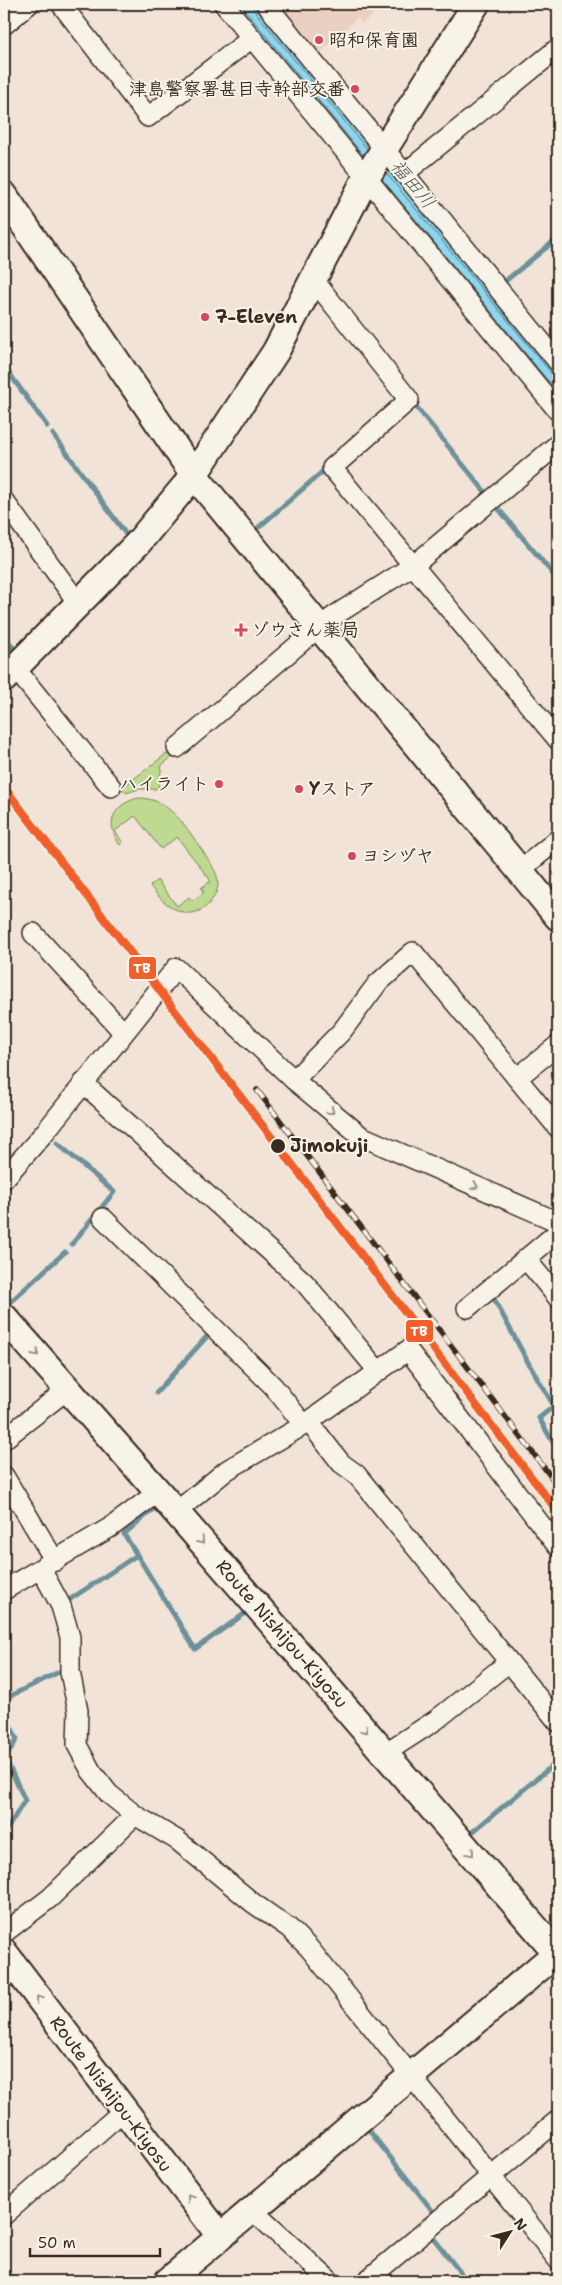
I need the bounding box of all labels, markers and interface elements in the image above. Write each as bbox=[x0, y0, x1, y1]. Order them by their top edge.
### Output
place label: 昭和保育園 bbox=[329, 28, 419, 52]
marker: 昭和保育園 bbox=[313, 34, 325, 46]
place label: 津島警察署甚目寺幹部交番 bbox=[129, 77, 345, 101]
marker: 津島警察署甚目寺幹部交番 bbox=[349, 83, 361, 95]
water label: 福田川 bbox=[385, 154, 441, 214]
place label: 7-Eleven bbox=[215, 305, 297, 329]
marker: 7-Eleven bbox=[199, 311, 211, 323]
place label: ゾウさん薬局 bbox=[251, 618, 359, 642]
marker: ゾウさん薬局 bbox=[235, 624, 247, 636]
place label: ハイライト bbox=[119, 772, 209, 796]
place label: Yストア bbox=[309, 777, 376, 801]
marker: ハイライト bbox=[213, 778, 225, 790]
marker: Yストア bbox=[293, 783, 305, 795]
place label: ヨシヅヤ bbox=[362, 844, 434, 868]
marker: ヨシヅヤ bbox=[346, 850, 358, 862]
line badge: TB bbox=[128, 956, 157, 980]
text: TB bbox=[133, 959, 151, 977]
one-way arrow bbox=[326, 1106, 335, 1115]
place label: Jimokuji bbox=[290, 1134, 368, 1158]
marker: Jimokuji bbox=[269, 1137, 287, 1155]
one-way arrow bbox=[470, 1179, 479, 1190]
line badge: TB bbox=[405, 1319, 434, 1343]
text: TB bbox=[410, 1322, 428, 1340]
one-way arrow bbox=[30, 1348, 39, 1357]
one-way arrow bbox=[195, 1535, 204, 1544]
street label: Route Nishijou-Kiyosu bbox=[211, 1555, 353, 1713]
one-way arrow bbox=[359, 1724, 367, 1733]
one-way arrow bbox=[465, 1847, 474, 1856]
one-way arrow bbox=[36, 1995, 45, 2005]
street label: Route Nishijou-Kiyosu bbox=[44, 2011, 178, 2177]
one-way arrow bbox=[187, 2194, 196, 2204]
north arrow bbox=[484, 2208, 534, 2258]
text: N bbox=[510, 2215, 531, 2234]
scale bar bbox=[30, 2225, 160, 2257]
text: 50 m bbox=[38, 2233, 76, 2253]

